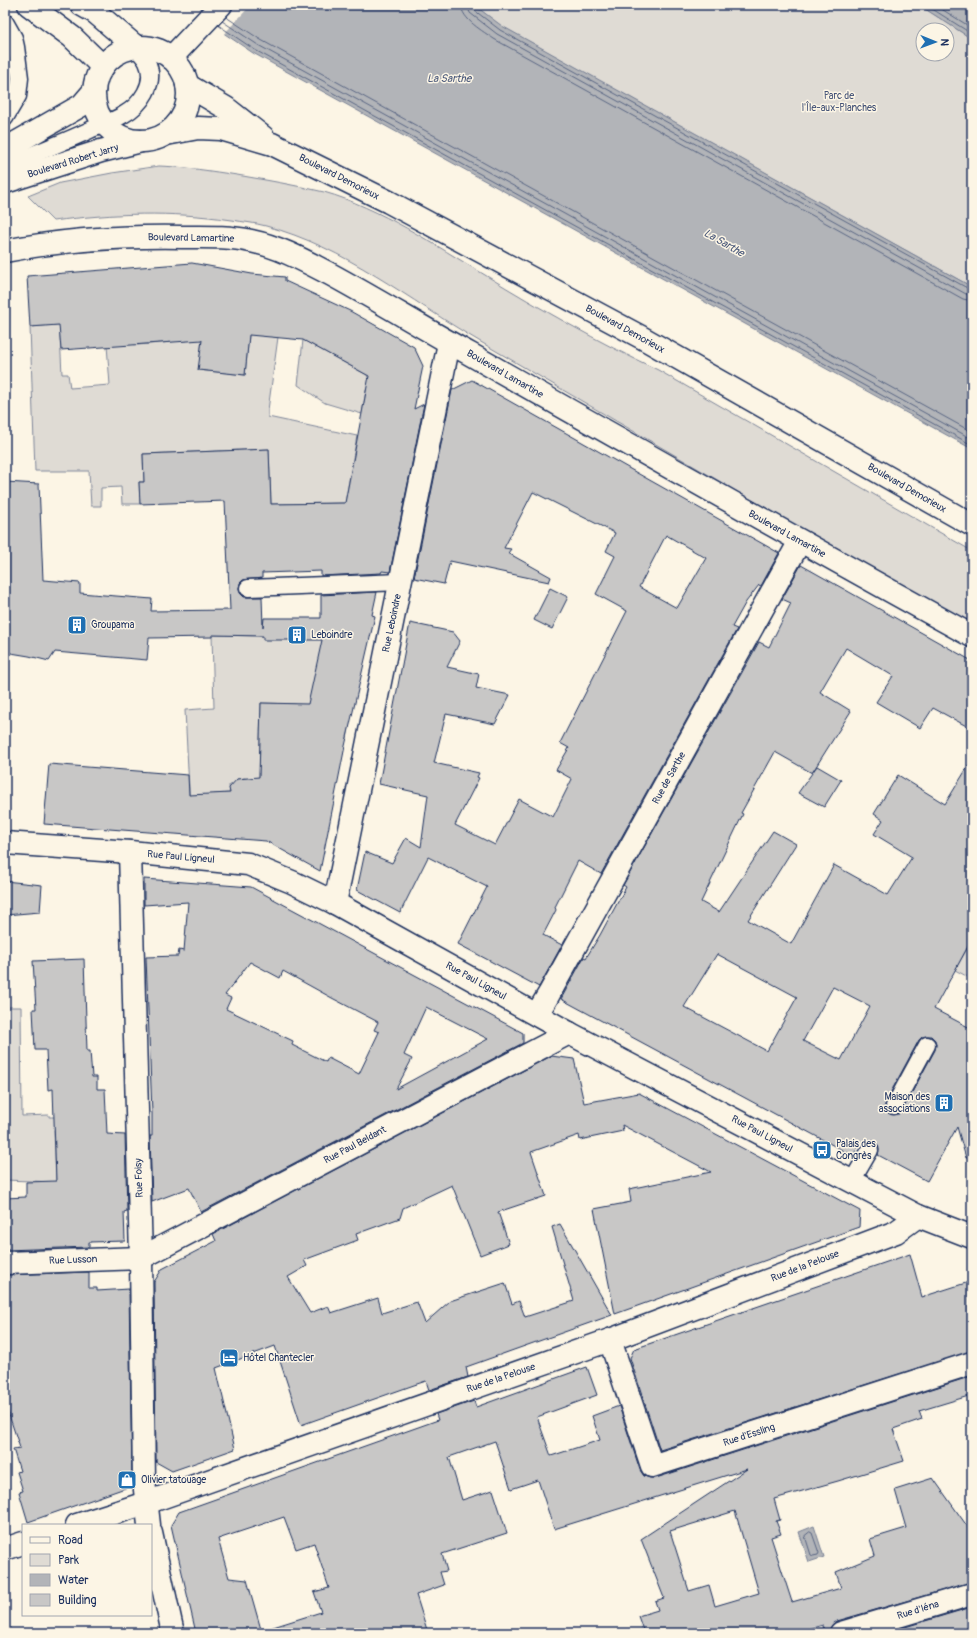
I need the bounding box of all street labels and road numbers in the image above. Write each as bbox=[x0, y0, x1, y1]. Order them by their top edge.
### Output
street label: Boulevard Robert Jarry bbox=[26, 141, 121, 181]
street label: Boulevard Demorieux bbox=[297, 152, 381, 202]
street label: Boulevard Lamartine bbox=[148, 231, 234, 245]
street label: Boulevard Demorieux bbox=[583, 302, 667, 356]
street label: Boulevard Lamartine bbox=[464, 347, 546, 401]
street label: Boulevard Demorieux bbox=[866, 461, 948, 515]
street label: Boulevard Lamartine bbox=[746, 508, 828, 560]
street label: Rue Leboindre bbox=[380, 593, 404, 653]
street label: Rue de Sarthe bbox=[650, 750, 688, 806]
street label: Rue Paul Ligneul bbox=[147, 848, 215, 866]
street label: Rue Paul Ligneul bbox=[444, 959, 508, 1003]
street label: Rue Paul Ligneul bbox=[729, 1113, 795, 1155]
street label: Rue Paul Beldant bbox=[322, 1123, 389, 1166]
street label: Rue Foisy bbox=[132, 1157, 146, 1198]
street label: Rue de la Pelouse bbox=[769, 1248, 841, 1284]
street label: Rue Lusson bbox=[49, 1253, 98, 1267]
street label: Rue de la Pelouse bbox=[465, 1361, 537, 1395]
street label: Rue d'Essling bbox=[722, 1421, 776, 1449]
street label: Rue d'Iéna bbox=[896, 1598, 941, 1622]

